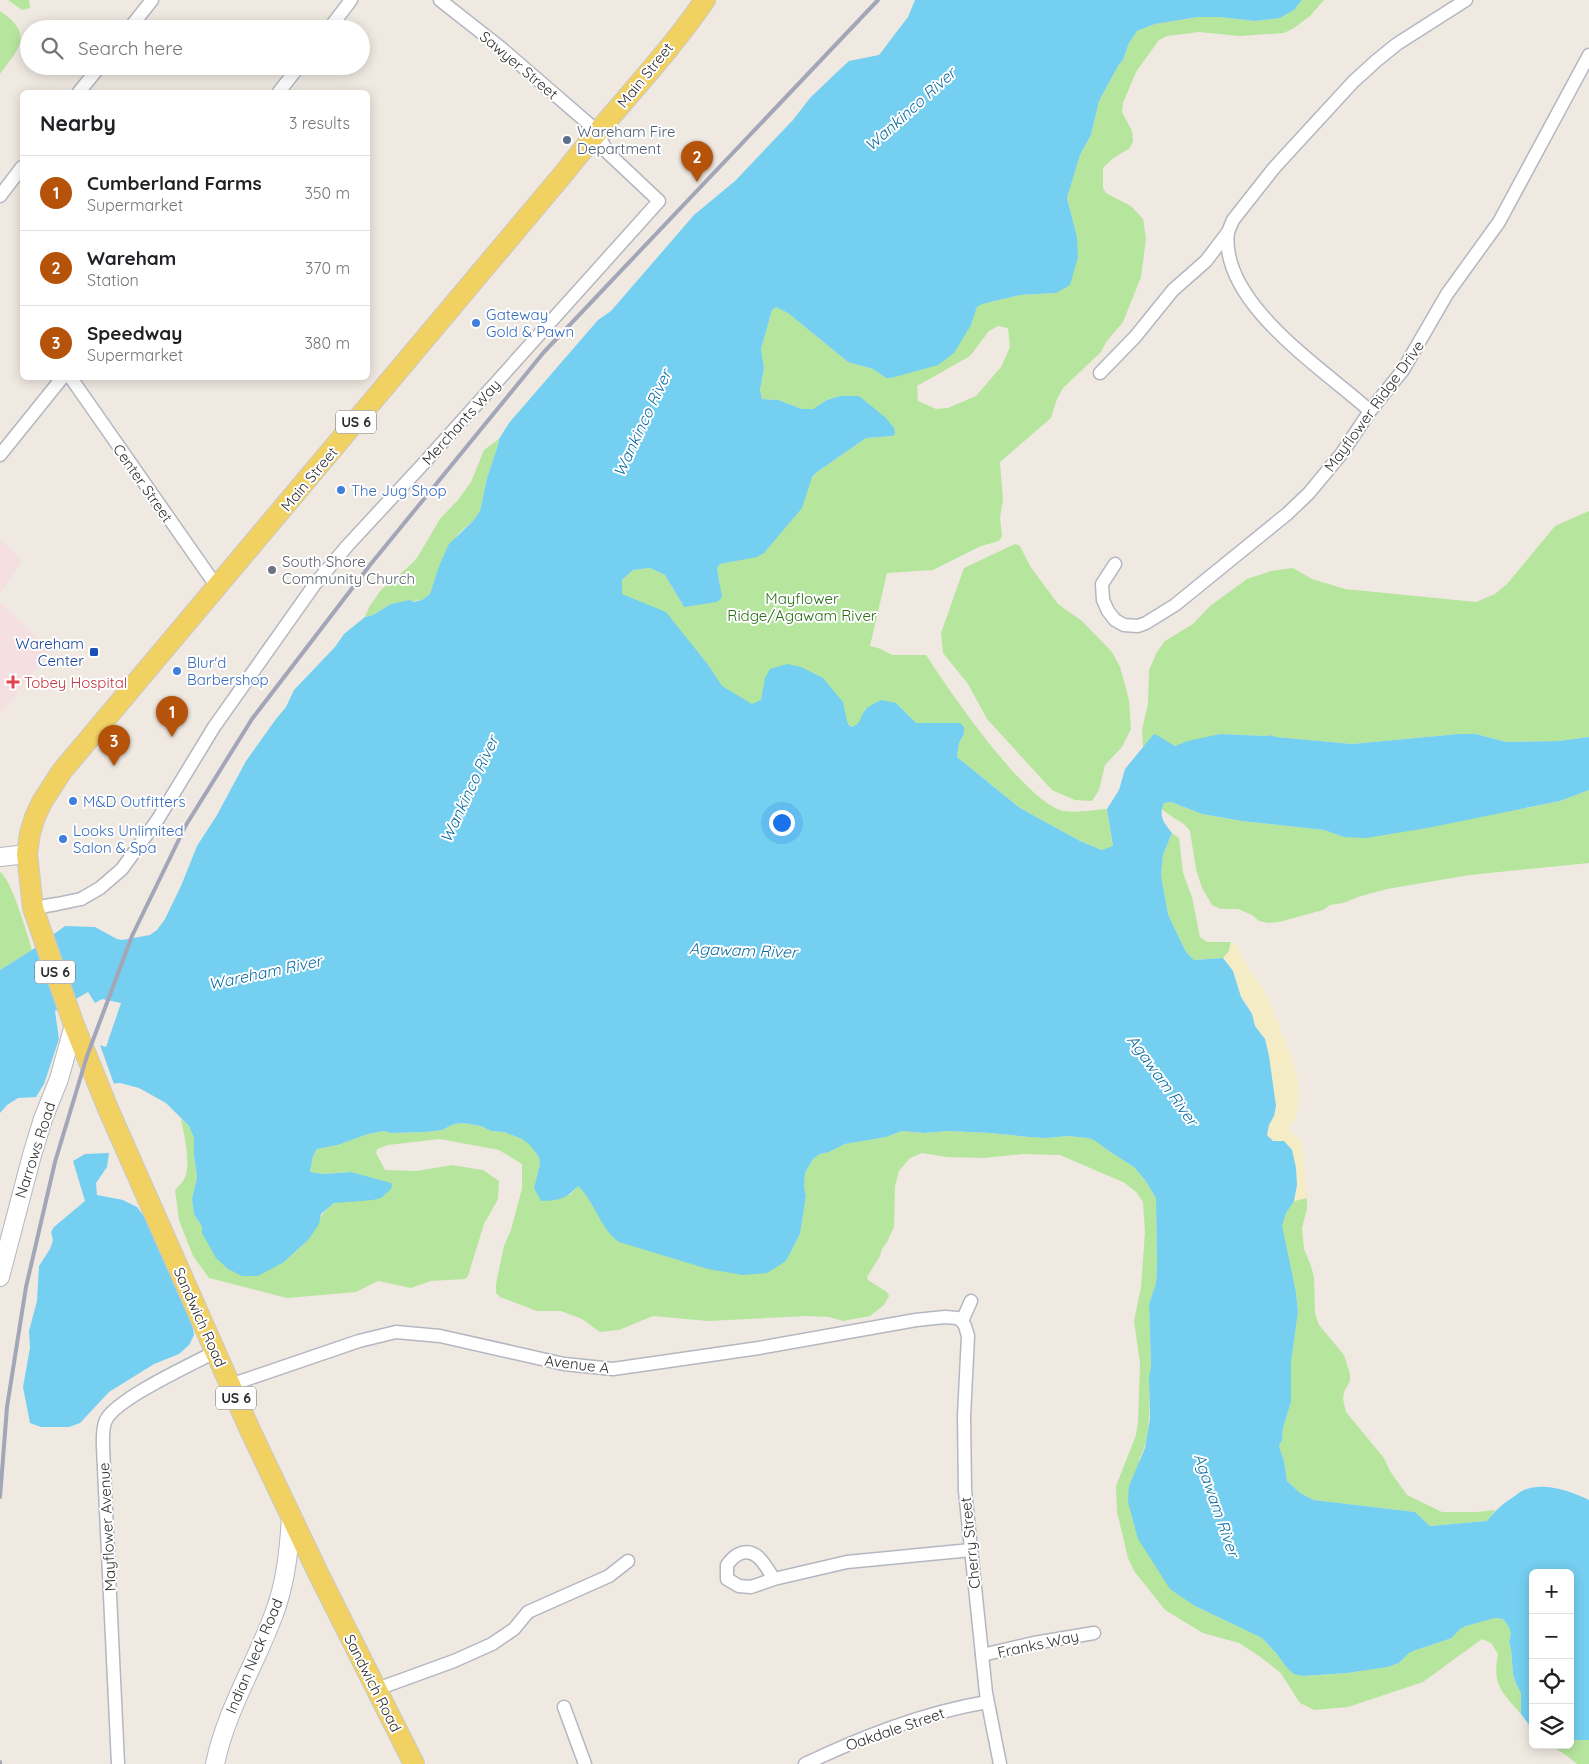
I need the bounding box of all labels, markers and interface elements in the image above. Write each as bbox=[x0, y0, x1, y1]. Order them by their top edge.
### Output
search box bbox=[20, 20, 370, 75]
street label: Sawyer Street bbox=[476, 27, 562, 103]
icon: search bbox=[38, 34, 66, 62]
text: Search here bbox=[78, 36, 183, 60]
street label: Main Street bbox=[613, 39, 677, 111]
water label: Wankinco River bbox=[860, 62, 961, 155]
text: Nearby bbox=[40, 110, 116, 136]
text: 3 results bbox=[289, 113, 350, 133]
place label: Wareham Fire Department bbox=[577, 122, 675, 158]
marker: Wareham Fire Department bbox=[561, 134, 573, 146]
pin: 2 bbox=[681, 141, 713, 182]
text: Cumberland Farms bbox=[87, 171, 262, 195]
text: 1 bbox=[53, 183, 59, 203]
text: 350 m bbox=[304, 183, 350, 203]
text: Supermarket bbox=[87, 195, 183, 215]
text: Wareham bbox=[87, 246, 176, 270]
text: 2 bbox=[51, 258, 61, 278]
text: 370 m bbox=[305, 258, 350, 278]
text: Station bbox=[87, 270, 139, 290]
place label: Gateway Gold & Pawn bbox=[486, 305, 574, 341]
marker: Gateway Gold & Pawn bbox=[470, 317, 482, 329]
text: Speedway bbox=[87, 321, 182, 345]
text: 3 bbox=[52, 333, 60, 353]
text: 380 m bbox=[304, 333, 350, 353]
street label: Mayflower Ridge Drive bbox=[1320, 337, 1428, 475]
text: Supermarket bbox=[87, 345, 183, 365]
water label: Wankinco River bbox=[609, 365, 676, 480]
street label: Merchants Way bbox=[418, 375, 504, 469]
road number: US 6 bbox=[336, 411, 376, 434]
street label: Center Street bbox=[109, 440, 177, 526]
street label: Main Street bbox=[277, 443, 341, 515]
place label: The Jug Shop bbox=[351, 481, 447, 500]
marker: The Jug Shop bbox=[335, 484, 347, 496]
place label: South Shore Community Church bbox=[282, 552, 415, 588]
marker: South Shore Community Church bbox=[266, 564, 278, 576]
park label: Mayflower Ridge/Agawam River bbox=[727, 589, 877, 625]
place label: Wareham Center bbox=[15, 634, 84, 670]
marker: Wareham Center bbox=[88, 646, 100, 658]
place label: Blur'd Barbershop bbox=[187, 653, 269, 689]
marker: Blur'd Barbershop bbox=[171, 665, 183, 677]
place label: Tobey Hospital bbox=[24, 673, 127, 692]
marker: Tobey Hospital bbox=[6, 675, 20, 689]
pin: 1 bbox=[156, 696, 188, 737]
pin: 3 bbox=[98, 725, 130, 766]
water label: Wankinco River bbox=[436, 731, 503, 846]
place label: M&D Outfitters bbox=[83, 792, 186, 811]
marker: M&D Outfitters bbox=[67, 795, 79, 807]
your location bbox=[769, 810, 795, 836]
place label: Looks Unlimited Salon & Spa bbox=[73, 821, 184, 857]
marker: Looks Unlimited Salon & Spa bbox=[57, 833, 69, 845]
water label: Agawam River bbox=[689, 938, 799, 962]
water label: Wareham River bbox=[207, 950, 325, 994]
road number: US 6 bbox=[35, 960, 75, 984]
water label: Agawam River bbox=[1123, 1030, 1204, 1131]
street label: Narrows Road bbox=[11, 1100, 59, 1200]
street label: Sandwich Road bbox=[169, 1264, 231, 1370]
street label: Avenue A bbox=[544, 1351, 611, 1377]
road number: US 6 bbox=[216, 1386, 256, 1410]
water label: Agawam River bbox=[1190, 1451, 1245, 1561]
street label: Mayflower Avenue bbox=[94, 1462, 120, 1592]
street label: Cherry Street bbox=[956, 1496, 984, 1590]
map controls bbox=[1529, 1569, 1574, 1749]
button: + bbox=[1529, 1569, 1574, 1614]
street label: Indian Neck Road bbox=[221, 1596, 287, 1716]
button: − bbox=[1529, 1614, 1574, 1659]
street label: Franks Way bbox=[996, 1626, 1080, 1662]
street label: Sandwich Road bbox=[340, 1631, 406, 1735]
button: locate bbox=[1529, 1659, 1574, 1704]
street label: Oakdale Street bbox=[843, 1703, 947, 1755]
button: layers bbox=[1529, 1704, 1574, 1749]

